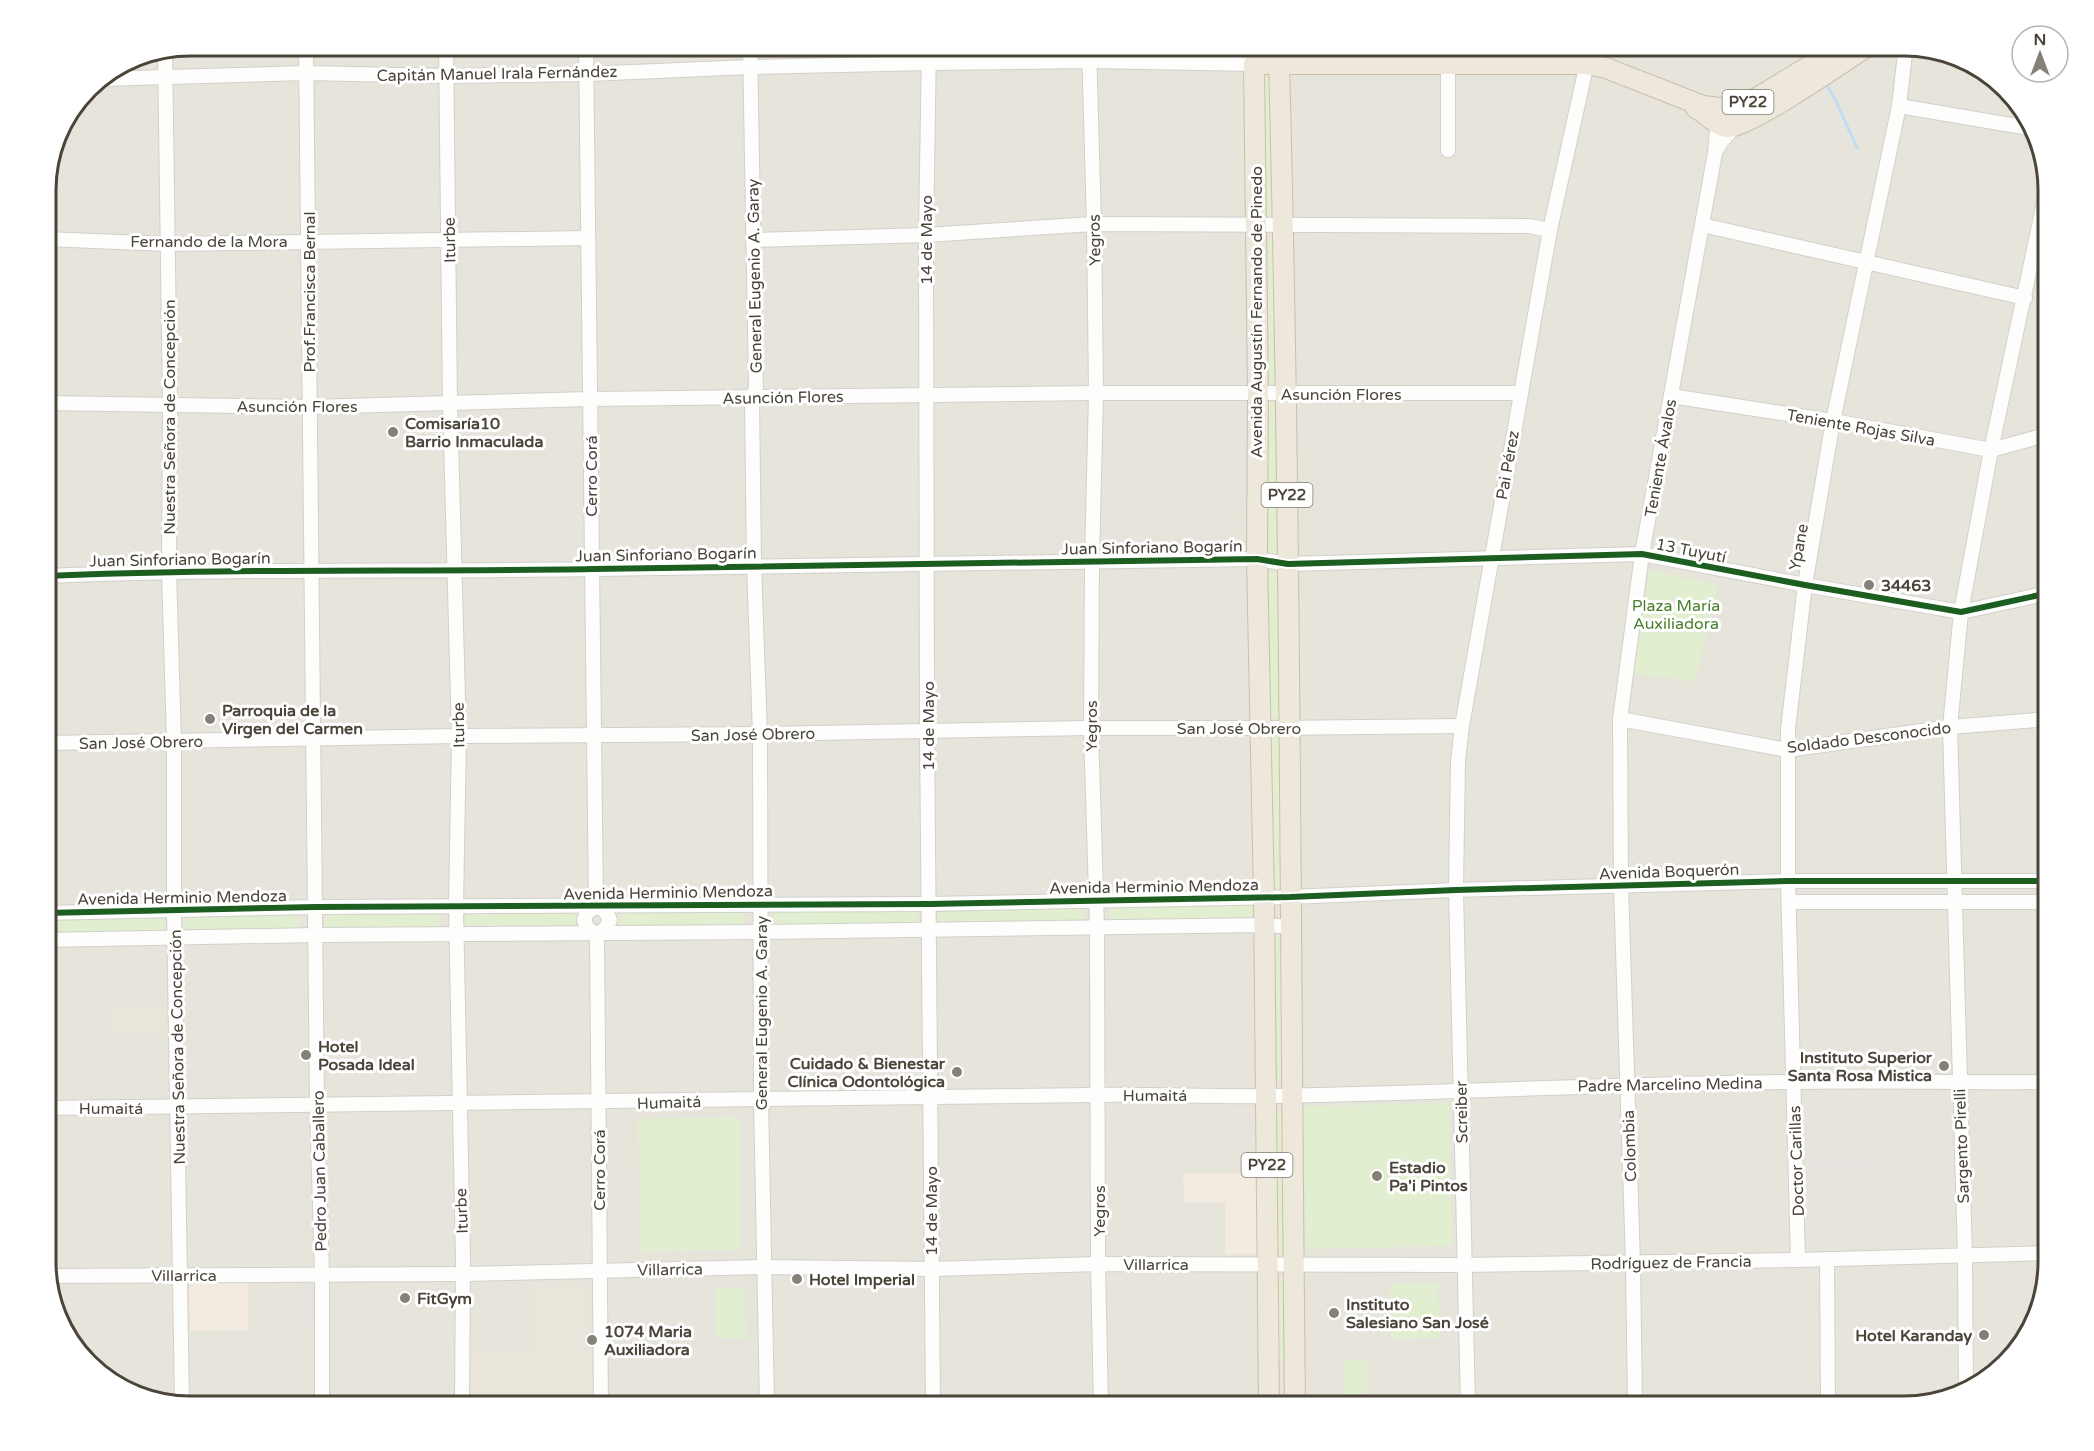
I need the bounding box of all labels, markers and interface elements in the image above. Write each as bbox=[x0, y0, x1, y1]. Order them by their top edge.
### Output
north arrow bbox=[2010, 24, 2070, 84]
text: N bbox=[2034, 30, 2046, 50]
street label: Capitán Manuel Irala Fernández bbox=[376, 62, 618, 86]
road number: PY22 bbox=[1722, 90, 1774, 114]
street label: Avenida Augustín Fernando de Pinedo bbox=[1247, 166, 1267, 458]
street label: General Eugenio A. Garay bbox=[743, 178, 767, 373]
street label: 14 de Mayo bbox=[917, 195, 937, 285]
street label: Prof.Francisca Bernal bbox=[300, 212, 320, 372]
street label: Yegros bbox=[1085, 214, 1105, 266]
street label: Iturbe bbox=[440, 217, 460, 263]
street label: Fernando de la Mora bbox=[130, 232, 288, 252]
street label: Nuestra Señora de Concepción bbox=[160, 299, 180, 535]
street label: Asunción Flores bbox=[1280, 385, 1402, 405]
street label: Asunción Flores bbox=[722, 387, 844, 409]
street label: Asunción Flores bbox=[236, 397, 358, 417]
street label: Teniente Ávalos bbox=[1641, 398, 1681, 519]
street label: Teniente Rojas Silva bbox=[1785, 405, 1937, 451]
place label: Comisaría10 Barrio Inmaculada bbox=[405, 414, 543, 452]
marker: Comisaría10 Barrio Inmaculada bbox=[386, 425, 400, 439]
street label: Pai Pérez bbox=[1492, 429, 1524, 501]
street label: Cerro Corá bbox=[582, 435, 602, 517]
road number: PY22 bbox=[1262, 483, 1312, 507]
street label: Ypane bbox=[1785, 522, 1813, 572]
street label: 13 Tuyutí bbox=[1654, 534, 1728, 568]
street label: Juan Sinforiano Bogarín bbox=[1061, 536, 1243, 560]
street label: Juan Sinforiano Bogarín bbox=[575, 543, 757, 567]
street label: Juan Sinforiano Bogarín bbox=[89, 548, 271, 572]
place label: 34463 bbox=[1881, 576, 1931, 596]
marker: 34463 bbox=[1862, 578, 1876, 592]
park label: Plaza María Auxiliadora bbox=[1632, 596, 1720, 634]
street label: 14 de Mayo bbox=[919, 681, 939, 771]
street label: Yegros bbox=[1082, 700, 1102, 752]
place label: Parroquia de la Virgen del Carmen bbox=[222, 701, 363, 739]
street label: Iturbe bbox=[449, 702, 469, 748]
marker: Parroquia de la Virgen del Carmen bbox=[203, 712, 217, 726]
street label: Soldado Desconocido bbox=[1786, 718, 1952, 758]
street label: San José Obrero bbox=[1177, 719, 1301, 739]
street label: San José Obrero bbox=[691, 724, 815, 746]
street label: San José Obrero bbox=[79, 732, 203, 754]
street label: Avenida Boquerón bbox=[1598, 860, 1740, 884]
street label: Avenida Herminio Mendoza bbox=[1049, 875, 1259, 899]
street label: Avenida Herminio Mendoza bbox=[563, 881, 773, 905]
street label: Avenida Herminio Mendoza bbox=[77, 886, 287, 910]
street label: General Eugenio A. Garay bbox=[752, 915, 772, 1110]
street label: Nuestra Señora de Concepción bbox=[166, 929, 190, 1165]
place label: Hotel Posada Ideal bbox=[318, 1037, 415, 1075]
marker: Hotel Posada Ideal bbox=[299, 1048, 313, 1062]
place label: Instituto Superior Santa Rosa Mistica bbox=[1788, 1048, 1933, 1086]
place label: Cuidado & Bienestar Clínica Odontológica bbox=[787, 1054, 946, 1092]
marker: Instituto Superior Santa Rosa Mistica bbox=[1937, 1059, 1951, 1073]
marker: Cuidado & Bienestar Clínica Odontológica bbox=[950, 1065, 964, 1079]
street label: Padre Marcelino Medina bbox=[1577, 1073, 1763, 1097]
street label: Screiber bbox=[1451, 1080, 1473, 1143]
street label: Humaitá bbox=[1123, 1086, 1187, 1106]
street label: Sargento Pirelli bbox=[1950, 1088, 1974, 1204]
street label: Pedro Juan Caballero bbox=[309, 1090, 331, 1252]
street label: Humaitá bbox=[637, 1092, 702, 1114]
street label: Humaitá bbox=[79, 1099, 143, 1119]
street label: Doctor Carillas bbox=[1785, 1105, 1809, 1217]
street label: Colombia bbox=[1619, 1110, 1641, 1182]
street label: Cerro Corá bbox=[590, 1129, 610, 1211]
road number: PY22 bbox=[1242, 1153, 1292, 1177]
place label: Estadio Pa'i Pintos bbox=[1389, 1158, 1468, 1196]
street label: 14 de Mayo bbox=[922, 1166, 942, 1256]
marker: Estadio Pa'i Pintos bbox=[1370, 1169, 1384, 1183]
street label: Yegros bbox=[1090, 1185, 1110, 1237]
street label: Iturbe bbox=[451, 1188, 473, 1234]
street label: Rodríguez de Francia bbox=[1590, 1252, 1752, 1274]
street label: Villarrica bbox=[1123, 1255, 1189, 1275]
street label: Villarrica bbox=[637, 1259, 703, 1281]
street label: Villarrica bbox=[151, 1266, 217, 1286]
place label: Hotel Imperial bbox=[809, 1270, 915, 1290]
marker: Hotel Imperial bbox=[790, 1272, 804, 1286]
place label: FitGym bbox=[417, 1289, 472, 1309]
marker: FitGym bbox=[398, 1291, 412, 1305]
place label: Instituto Salesiano San José bbox=[1346, 1295, 1489, 1333]
marker: Instituto Salesiano San José bbox=[1327, 1306, 1341, 1320]
place label: 1074 Maria Auxiliadora bbox=[604, 1322, 692, 1360]
place label: Hotel Karanday bbox=[1855, 1326, 1972, 1346]
marker: Hotel Karanday bbox=[1977, 1328, 1991, 1342]
marker: 1074 Maria Auxiliadora bbox=[585, 1333, 599, 1347]

